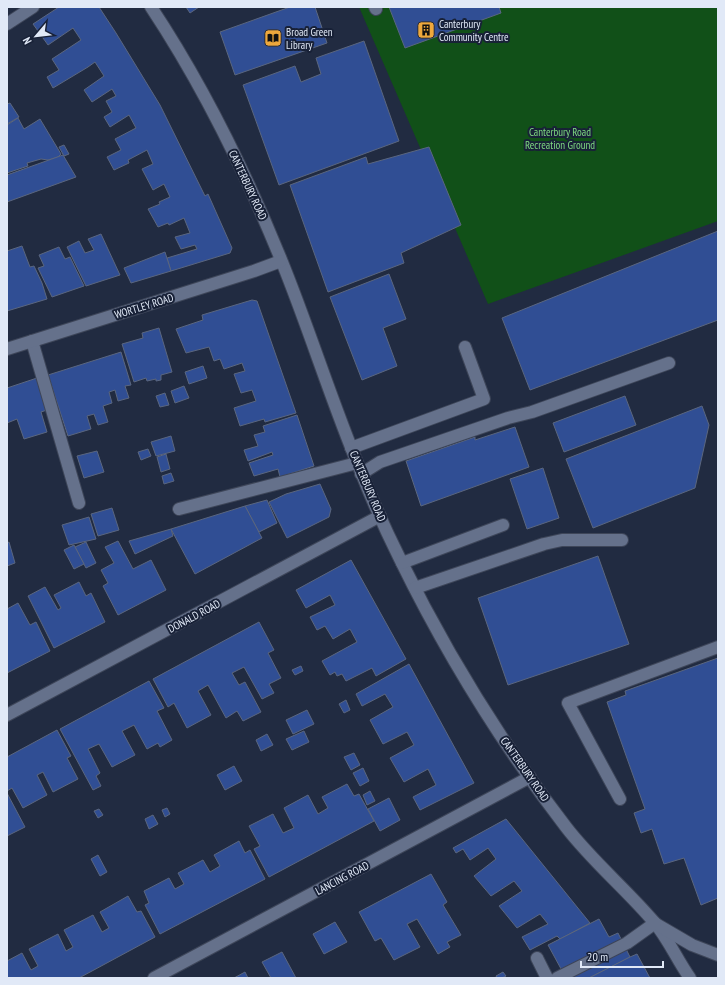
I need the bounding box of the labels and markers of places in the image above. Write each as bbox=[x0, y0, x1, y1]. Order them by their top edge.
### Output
place label: Canterbury Community Centre bbox=[439, 17, 509, 44]
building icon: Canterbury Community Centre bbox=[416, 20, 436, 40]
place label: Broad Green Library bbox=[286, 25, 333, 52]
library icon: Broad Green Library bbox=[263, 28, 283, 48]

